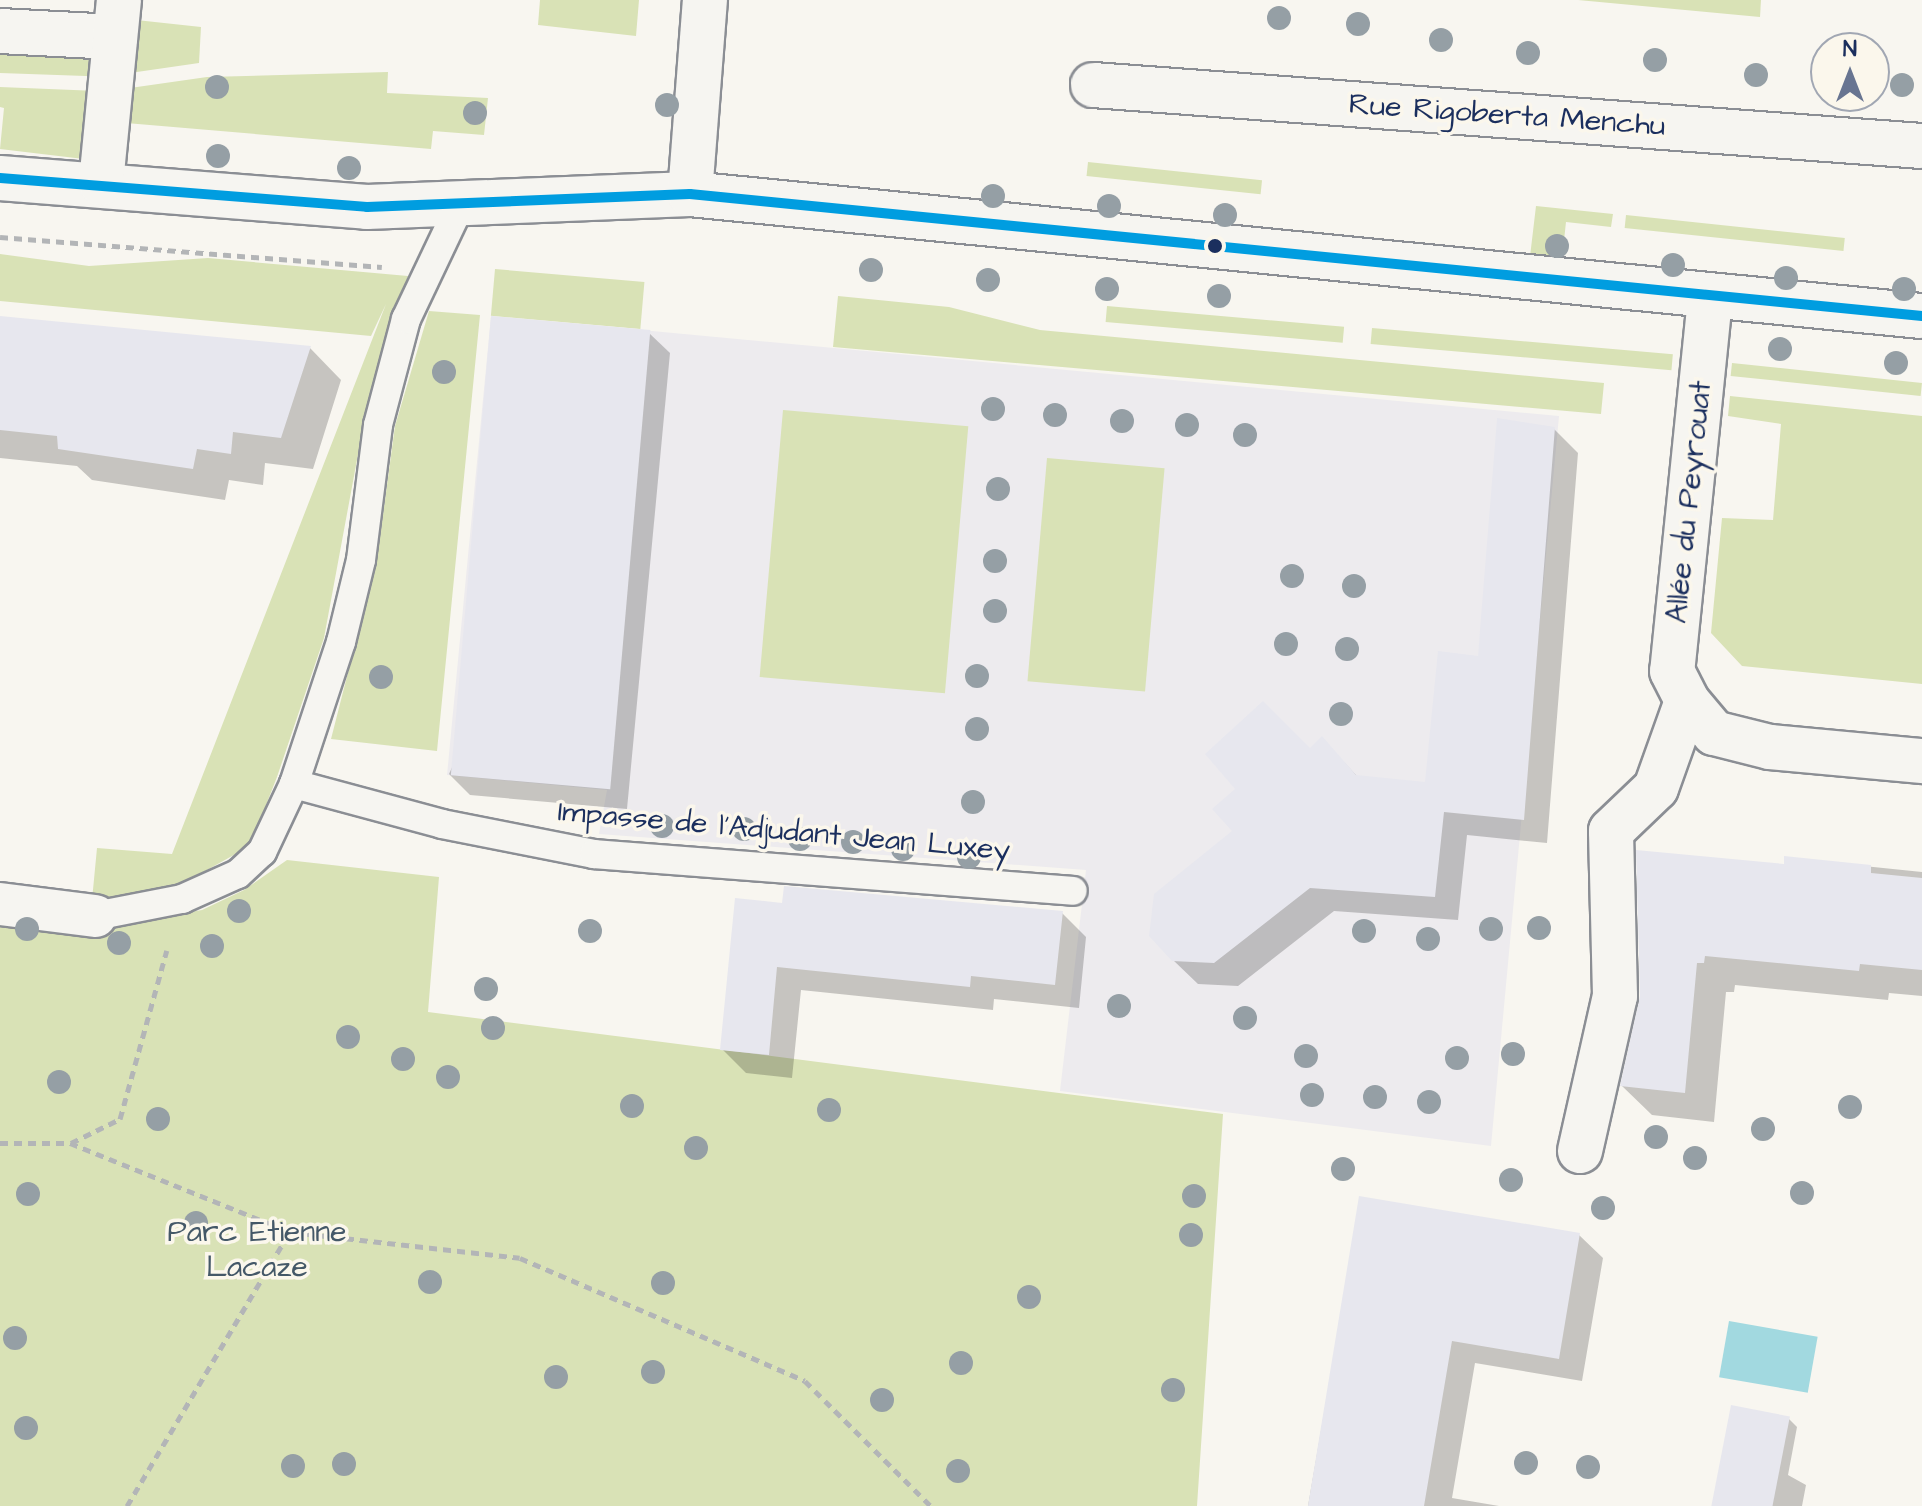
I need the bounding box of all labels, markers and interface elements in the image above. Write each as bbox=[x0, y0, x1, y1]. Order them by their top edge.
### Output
north arrow bbox=[1810, 32, 1890, 112]
text: N bbox=[1843, 34, 1857, 65]
street label: Rue Rigoberta Menchu bbox=[1347, 86, 1667, 144]
unlabelled marker bbox=[1207, 238, 1223, 254]
street label: Allée du Peyrouat bbox=[1658, 379, 1720, 625]
street label: Impasse de l'Adjudant Jean Luxey bbox=[557, 793, 1011, 869]
park label: Parc Etienne Lacaze bbox=[168, 1214, 346, 1284]

